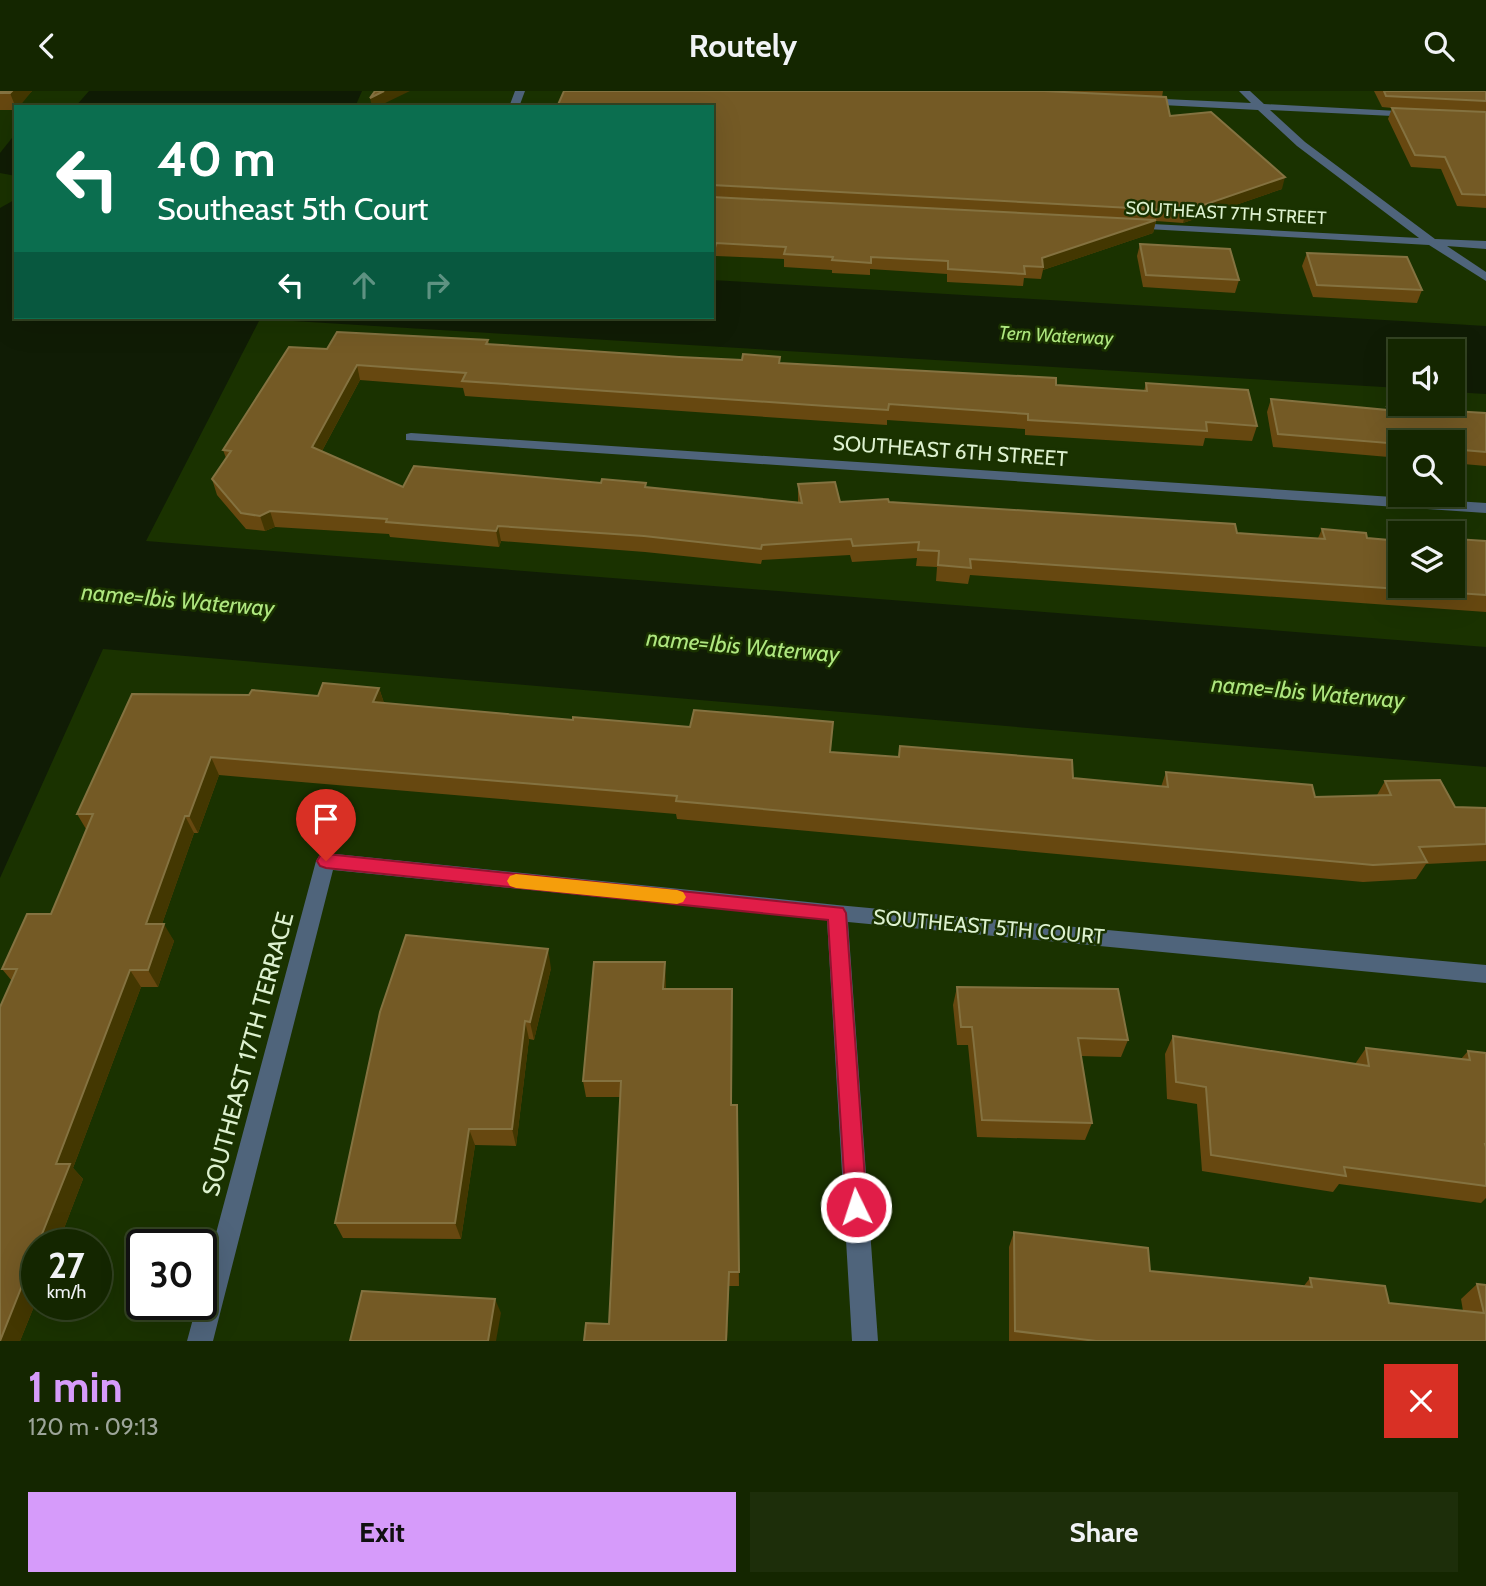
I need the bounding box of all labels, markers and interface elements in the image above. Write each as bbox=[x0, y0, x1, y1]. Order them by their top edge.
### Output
text: Routely bbox=[689, 26, 797, 65]
icon: back bbox=[28, 27, 66, 65]
icon: search bbox=[1420, 27, 1458, 65]
text: 40 m bbox=[157, 129, 276, 188]
icon: left bbox=[42, 133, 133, 224]
text: Southeast 5th Court bbox=[157, 189, 428, 228]
street label: SOUTHEAST 7TH STREET bbox=[1125, 197, 1327, 229]
icon: left bbox=[272, 266, 310, 304]
icon: ahead bbox=[345, 266, 383, 304]
icon: right bbox=[418, 266, 456, 304]
water label: Tern Waterway bbox=[998, 321, 1115, 350]
map controls bbox=[1388, 339, 1465, 598]
button: sound bbox=[1388, 339, 1465, 416]
street label: SOUTHEAST 6TH STREET bbox=[832, 430, 1068, 471]
button: search bbox=[1388, 430, 1465, 507]
button: layers bbox=[1388, 521, 1465, 598]
water label: name=Ibis Waterway bbox=[80, 578, 277, 623]
water label: name=Ibis Waterway bbox=[645, 624, 842, 669]
water label: name=Ibis Waterway bbox=[1210, 670, 1407, 715]
pin bbox=[296, 789, 356, 861]
icon: arrive bbox=[307, 800, 345, 838]
street label: SOUTHEAST 5TH COURT bbox=[872, 904, 1106, 949]
street label: SOUTHEAST 17TH TERRACE bbox=[196, 909, 299, 1199]
position arrow bbox=[819, 1170, 893, 1244]
speed limit sign: 30 bbox=[126, 1229, 217, 1320]
text: 27 bbox=[48, 1244, 85, 1287]
text: km/h bbox=[47, 1281, 86, 1303]
text: 1 min bbox=[28, 1361, 123, 1413]
button: close bbox=[1384, 1364, 1458, 1438]
text: 120 m · 09:13 bbox=[28, 1413, 159, 1441]
button: Exit bbox=[28, 1492, 736, 1572]
button: Share bbox=[750, 1492, 1458, 1572]

